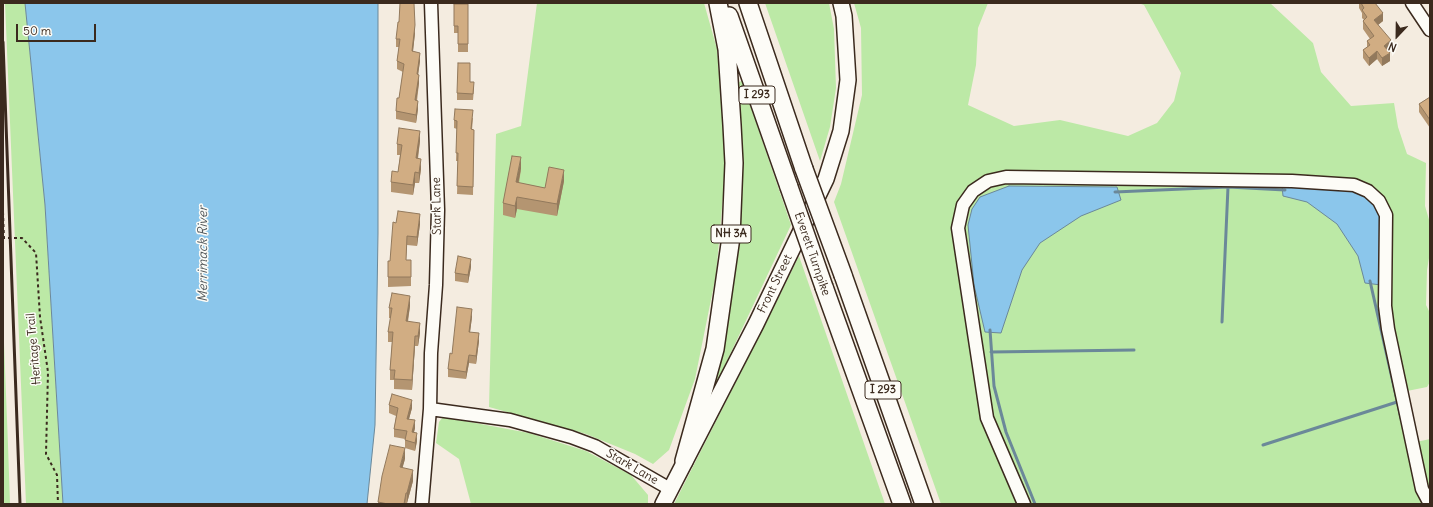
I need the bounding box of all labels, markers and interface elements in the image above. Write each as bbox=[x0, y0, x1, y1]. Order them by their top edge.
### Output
scale bar bbox=[18, 16, 98, 42]
north arrow bbox=[1377, 16, 1417, 56]
text: 50 m bbox=[23, 23, 51, 38]
text: N bbox=[1386, 39, 1399, 55]
road number: I 293 bbox=[739, 86, 775, 104]
street label: Stark Lane bbox=[429, 177, 445, 235]
water label: Merrimack River bbox=[195, 206, 211, 302]
street label: Everett Turnpike bbox=[791, 210, 833, 298]
road number: NH 3A bbox=[711, 225, 751, 243]
street label: Front Street bbox=[755, 252, 795, 316]
street label: Heritage Trail bbox=[24, 313, 44, 385]
road number: I 293 bbox=[865, 381, 901, 399]
street label: Stark Lane bbox=[603, 446, 661, 488]

